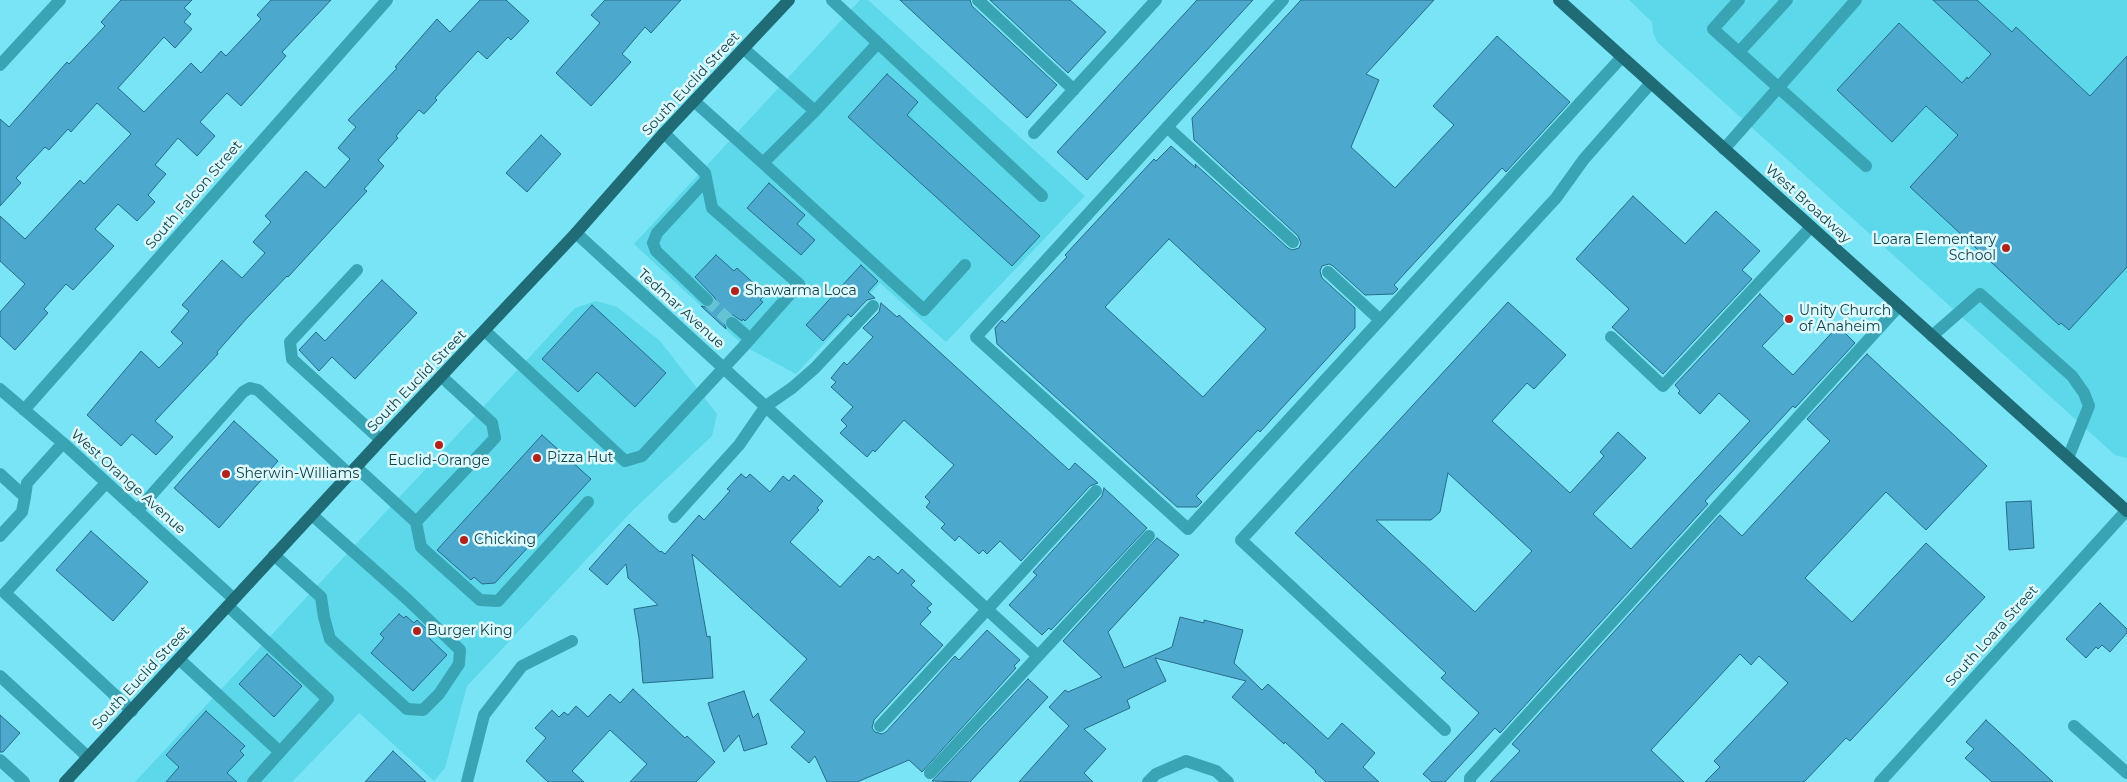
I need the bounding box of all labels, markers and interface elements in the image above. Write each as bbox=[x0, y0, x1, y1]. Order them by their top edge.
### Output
street label: South Euclid Street bbox=[639, 29, 743, 139]
street label: South Falcon Street bbox=[142, 137, 246, 253]
street label: West Broadway bbox=[1762, 161, 1854, 247]
place label: Loara Elementary School bbox=[1873, 232, 1996, 264]
marker: Loara Elementary School bbox=[2000, 242, 2012, 254]
street label: Tedmar Avenue bbox=[634, 266, 728, 352]
place label: Shawarma Loca bbox=[745, 283, 857, 299]
marker: Shawarma Loca bbox=[729, 285, 741, 297]
place label: Unity Church of Anaheim bbox=[1799, 303, 1891, 336]
marker: Unity Church of Anaheim bbox=[1783, 313, 1795, 325]
street label: South Euclid Street bbox=[364, 327, 470, 435]
street label: West Orange Avenue bbox=[67, 426, 189, 538]
marker: Euclid-Orange bbox=[433, 439, 445, 451]
place label: Pizza Hut bbox=[547, 450, 614, 466]
marker: Pizza Hut bbox=[531, 452, 543, 464]
place label: Euclid-Orange bbox=[388, 453, 490, 469]
place label: Sherwin-Williams bbox=[236, 466, 359, 482]
marker: Sherwin-Williams bbox=[220, 468, 232, 480]
place label: Chicking bbox=[474, 532, 536, 548]
marker: Chicking bbox=[458, 534, 470, 546]
street label: South Loara Street bbox=[1942, 582, 2042, 690]
street label: South Euclid Street bbox=[89, 623, 193, 733]
place label: Burger King bbox=[427, 623, 513, 639]
marker: Burger King bbox=[411, 625, 423, 637]

